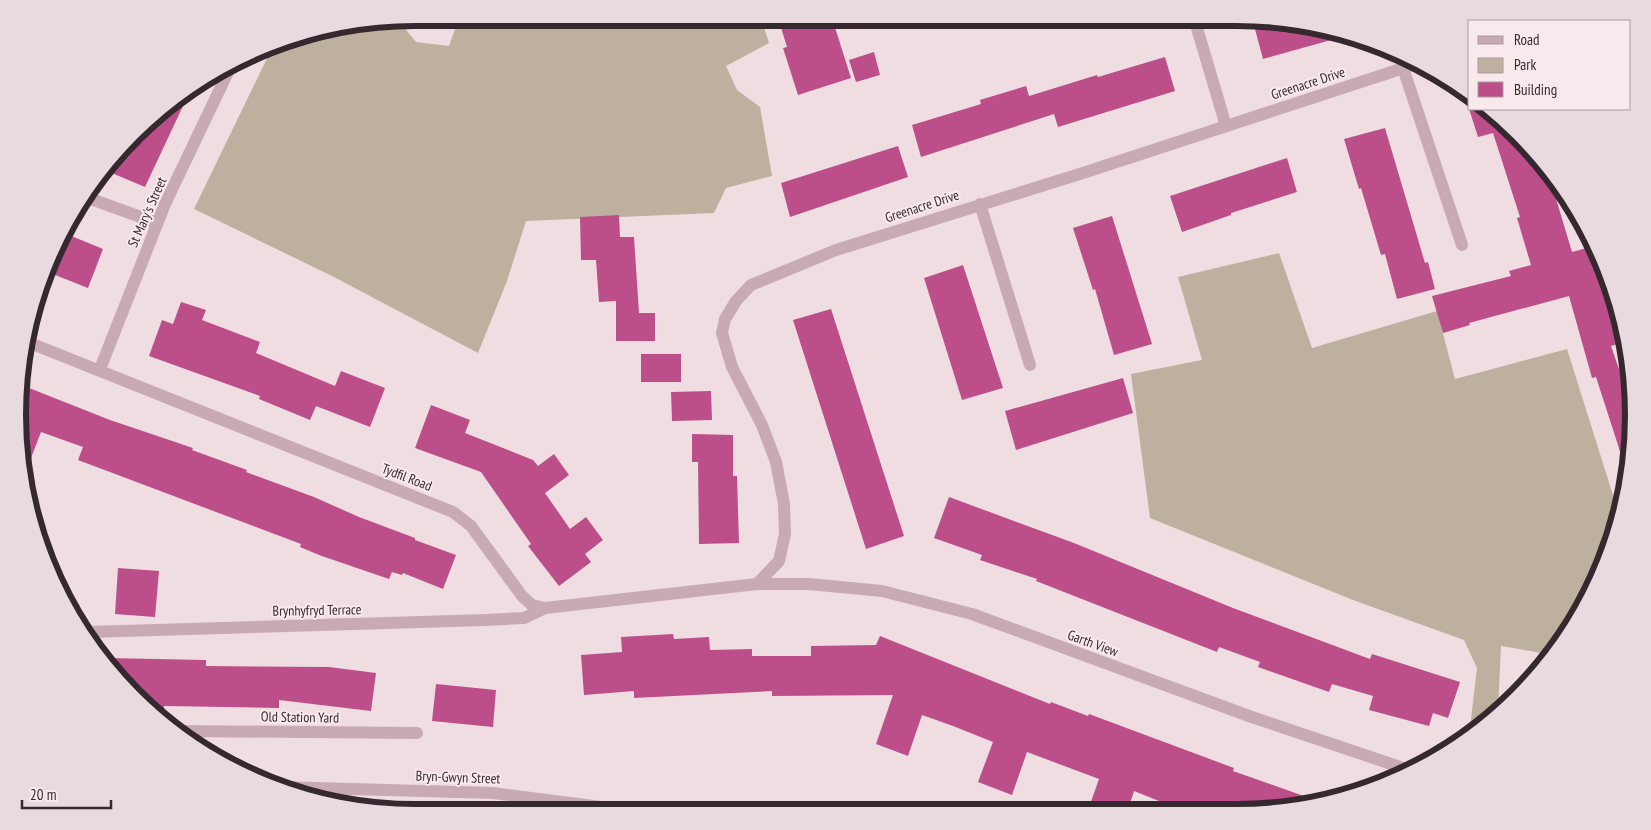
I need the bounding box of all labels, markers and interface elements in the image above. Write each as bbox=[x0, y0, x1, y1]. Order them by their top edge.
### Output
legend bbox=[1468, 20, 1631, 110]
text: Road bbox=[1514, 30, 1540, 49]
text: Park bbox=[1514, 55, 1536, 74]
street label: Greenacre Drive bbox=[1269, 62, 1348, 103]
text: Building bbox=[1514, 80, 1557, 99]
street label: St Mary's Street bbox=[124, 174, 171, 250]
street label: Greenacre Drive bbox=[883, 185, 962, 226]
street label: Tydfil Road bbox=[379, 459, 435, 495]
street label: Brynhyfryd Terrace bbox=[272, 600, 362, 620]
street label: Garth View bbox=[1065, 626, 1122, 661]
street label: Old Station Yard bbox=[261, 707, 339, 727]
street label: Bryn-Gwyn Street bbox=[415, 767, 501, 787]
scale bar bbox=[22, 778, 111, 810]
text: 20 m bbox=[30, 785, 56, 804]

